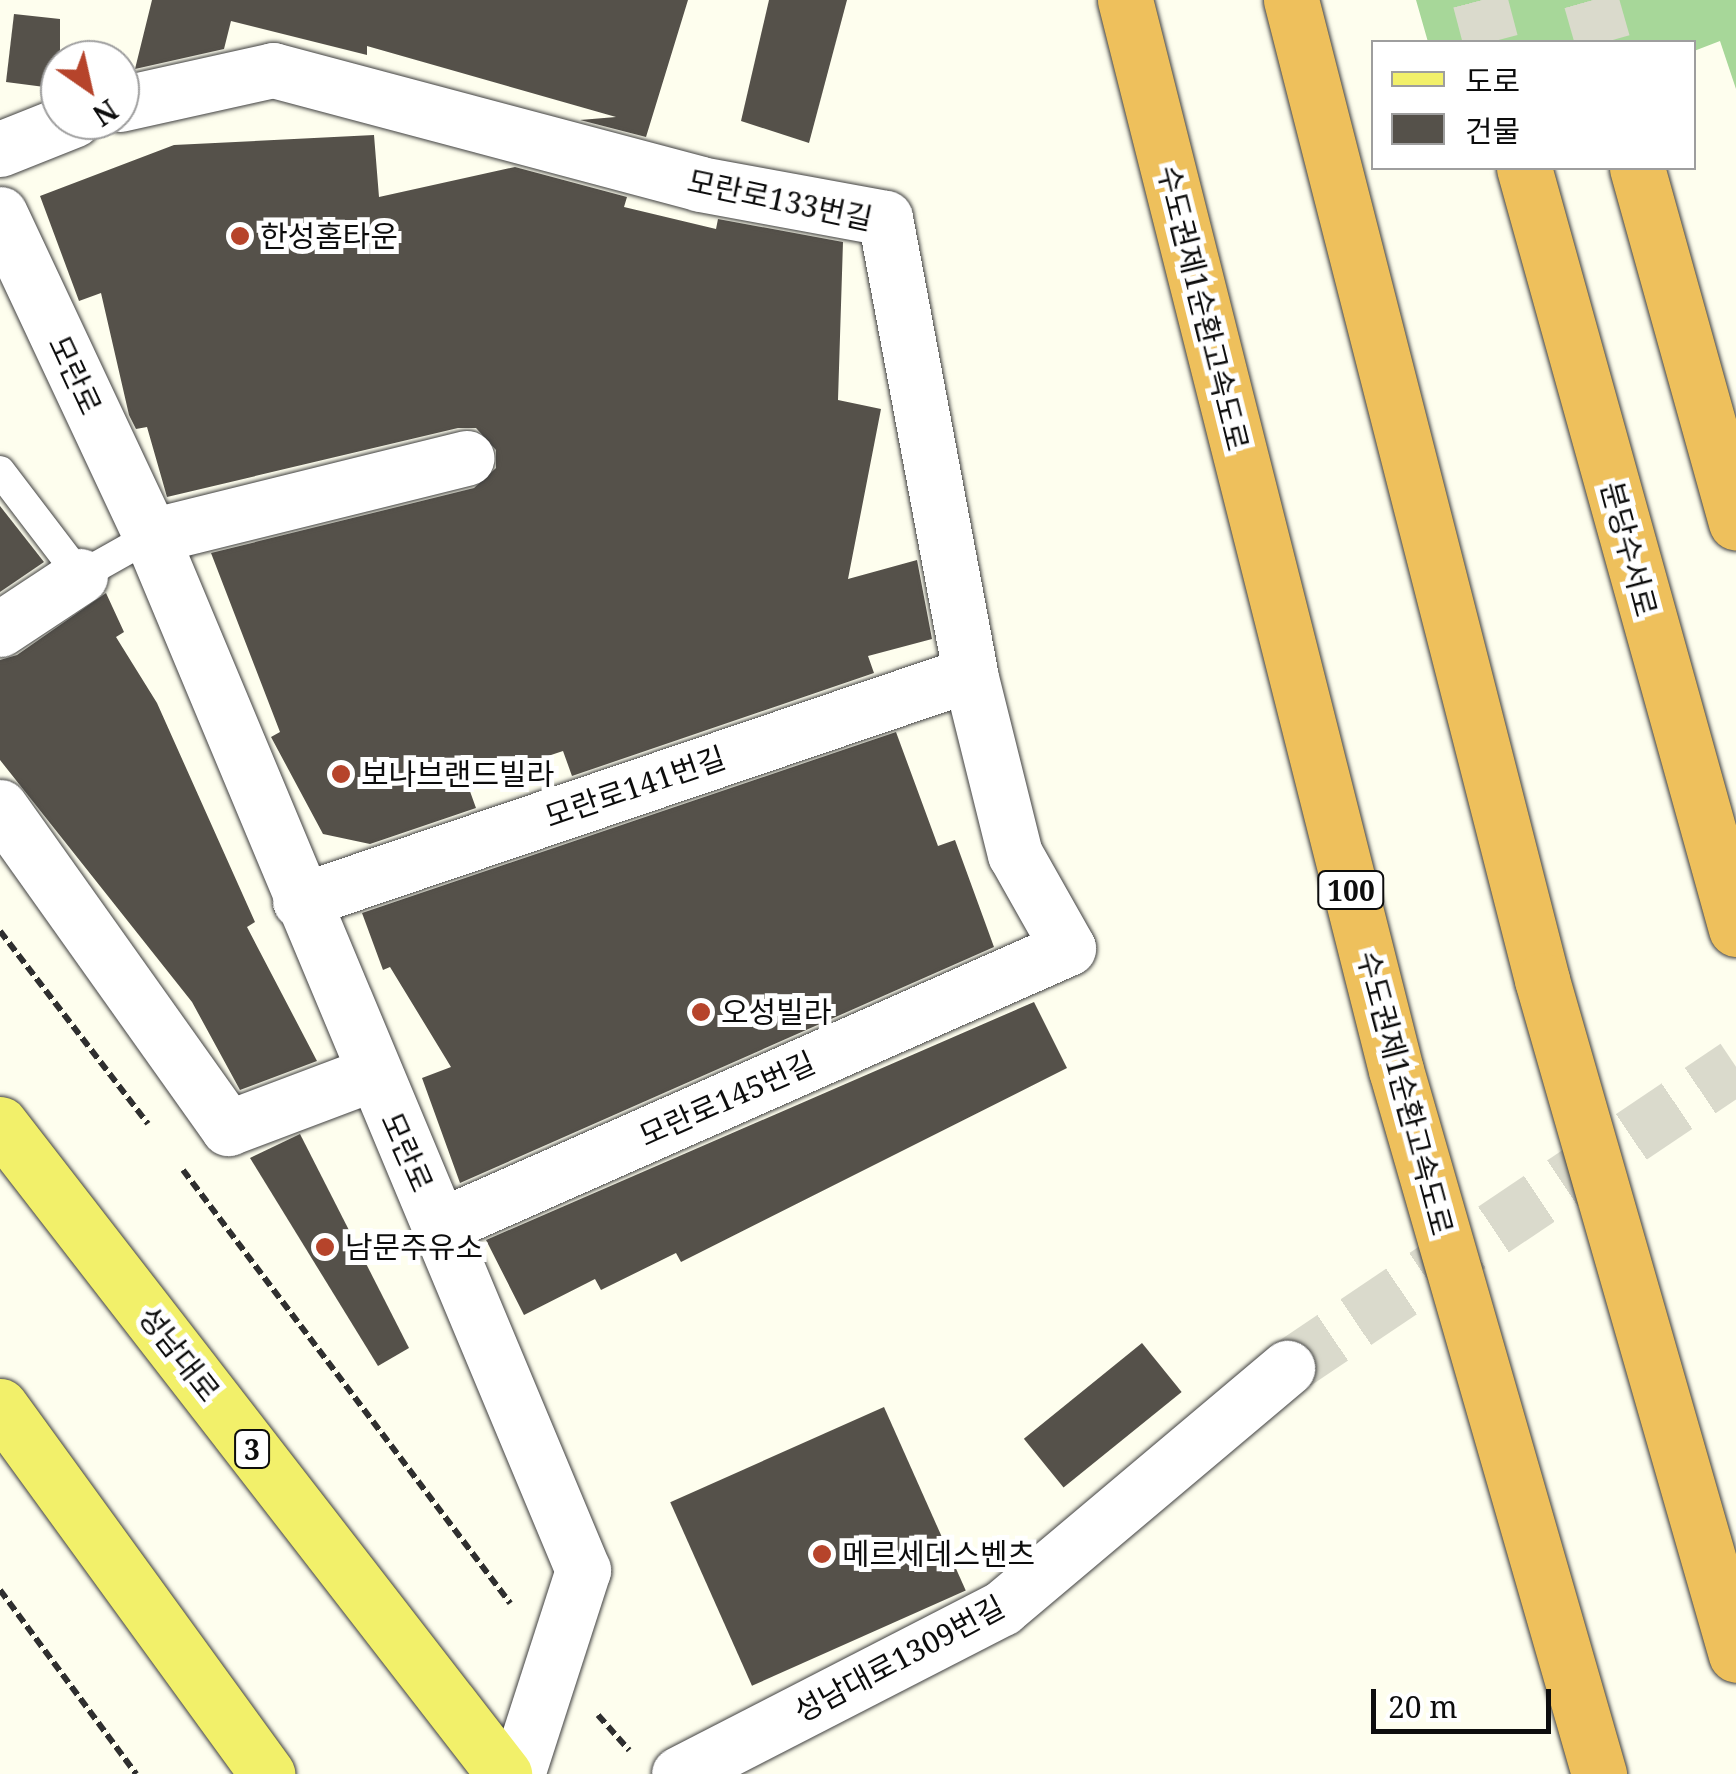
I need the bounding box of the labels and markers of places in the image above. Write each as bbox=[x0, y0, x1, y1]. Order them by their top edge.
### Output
place label: 한성홈타운 bbox=[260, 218, 398, 254]
marker: 한성홈타운 bbox=[229, 225, 251, 247]
place label: 보나브랜드빌라 bbox=[361, 756, 554, 792]
marker: 보나브랜드빌라 bbox=[330, 763, 352, 785]
place label: 오성빌라 bbox=[721, 994, 831, 1030]
marker: 오성빌라 bbox=[690, 1001, 712, 1023]
place label: 남문주유소 bbox=[345, 1229, 483, 1265]
marker: 남문주유소 bbox=[314, 1236, 336, 1258]
place label: 메르세데스벤츠 bbox=[842, 1536, 1035, 1572]
marker: 메르세데스벤츠 bbox=[811, 1543, 833, 1565]

